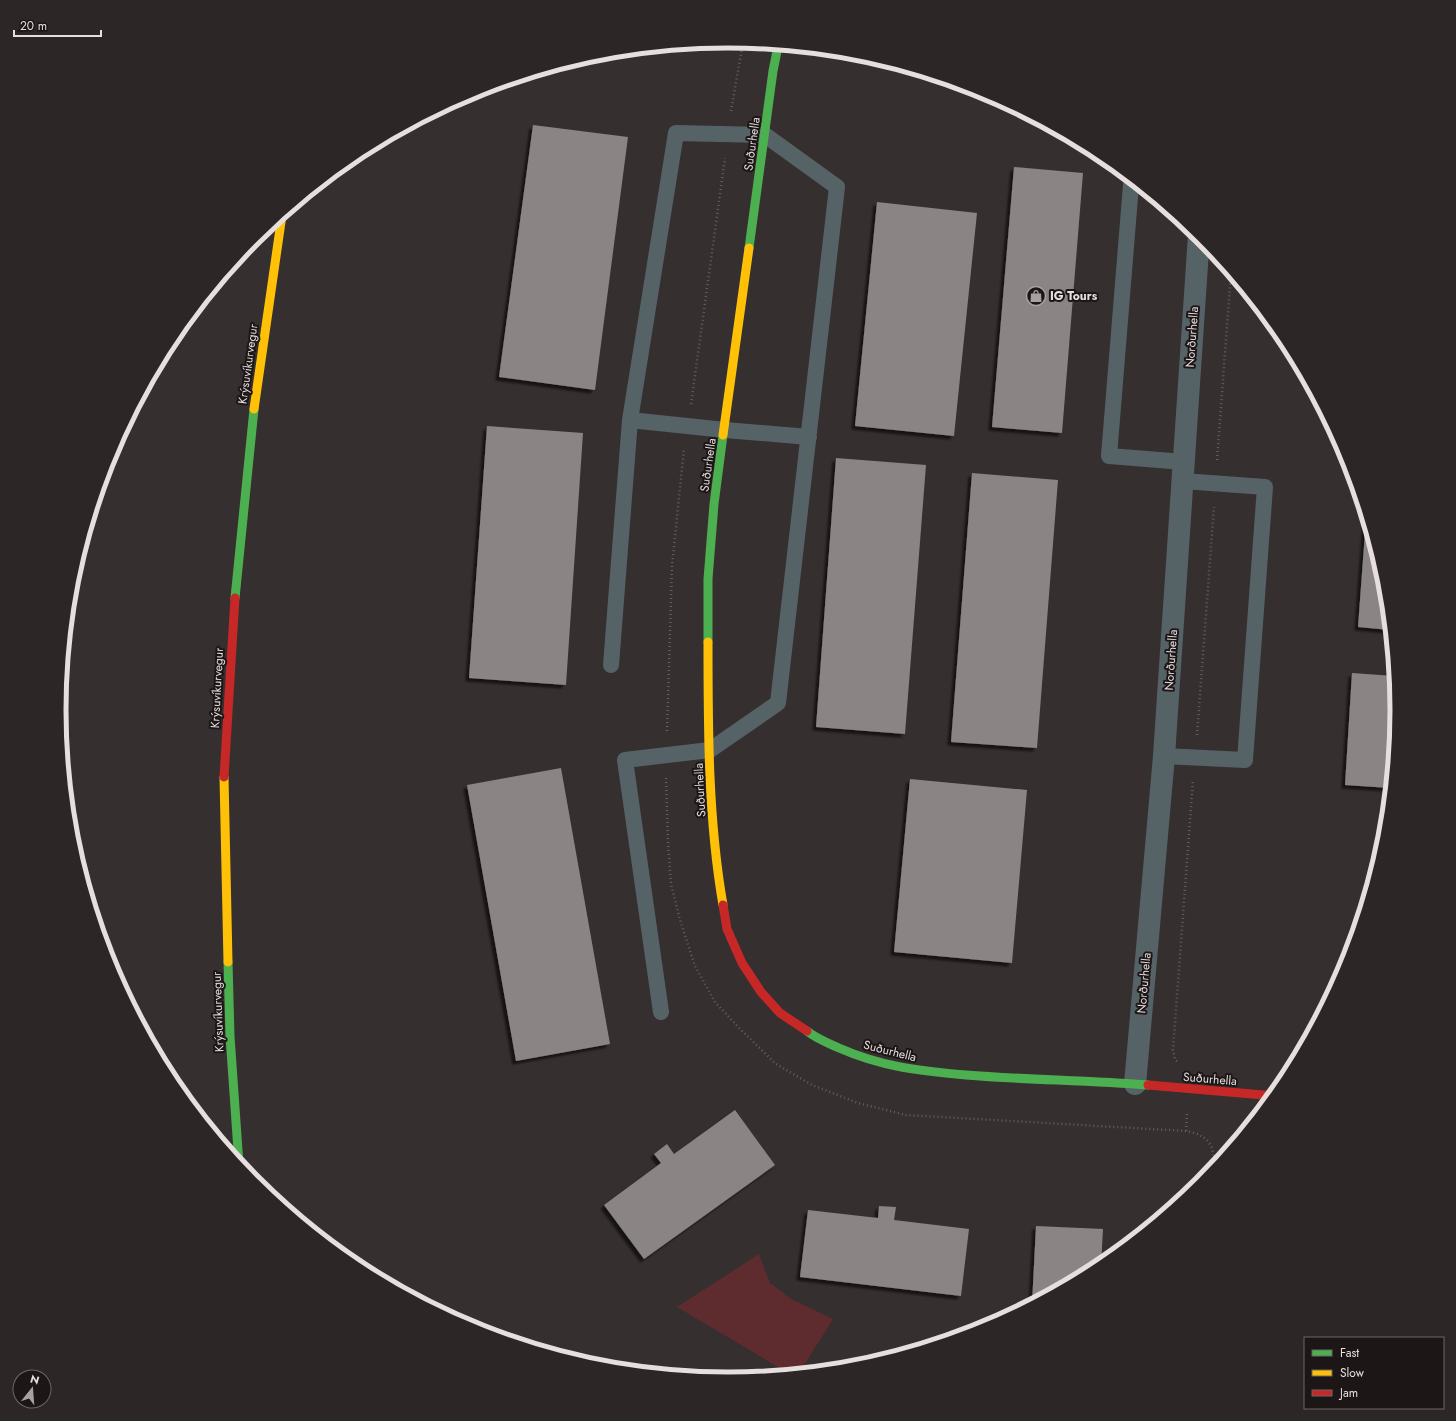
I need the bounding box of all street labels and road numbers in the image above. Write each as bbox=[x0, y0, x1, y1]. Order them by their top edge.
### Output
street label: Suðurhella bbox=[739, 116, 765, 172]
street label: Norðurhella bbox=[1181, 306, 1203, 368]
street label: Krýsuvíkurvegur bbox=[233, 322, 263, 405]
street label: Suðurhella bbox=[695, 437, 721, 493]
street label: Norðurhella bbox=[1160, 629, 1182, 691]
street label: Krýsuvíkurvegur bbox=[206, 646, 228, 729]
street label: Suðurhella bbox=[690, 762, 710, 817]
street label: Norðurhella bbox=[1132, 952, 1156, 1014]
street label: Krýsuvíkurvegur bbox=[208, 971, 228, 1053]
street label: Suðurhella bbox=[862, 1036, 919, 1066]
street label: Suðurhella bbox=[1182, 1068, 1238, 1090]

